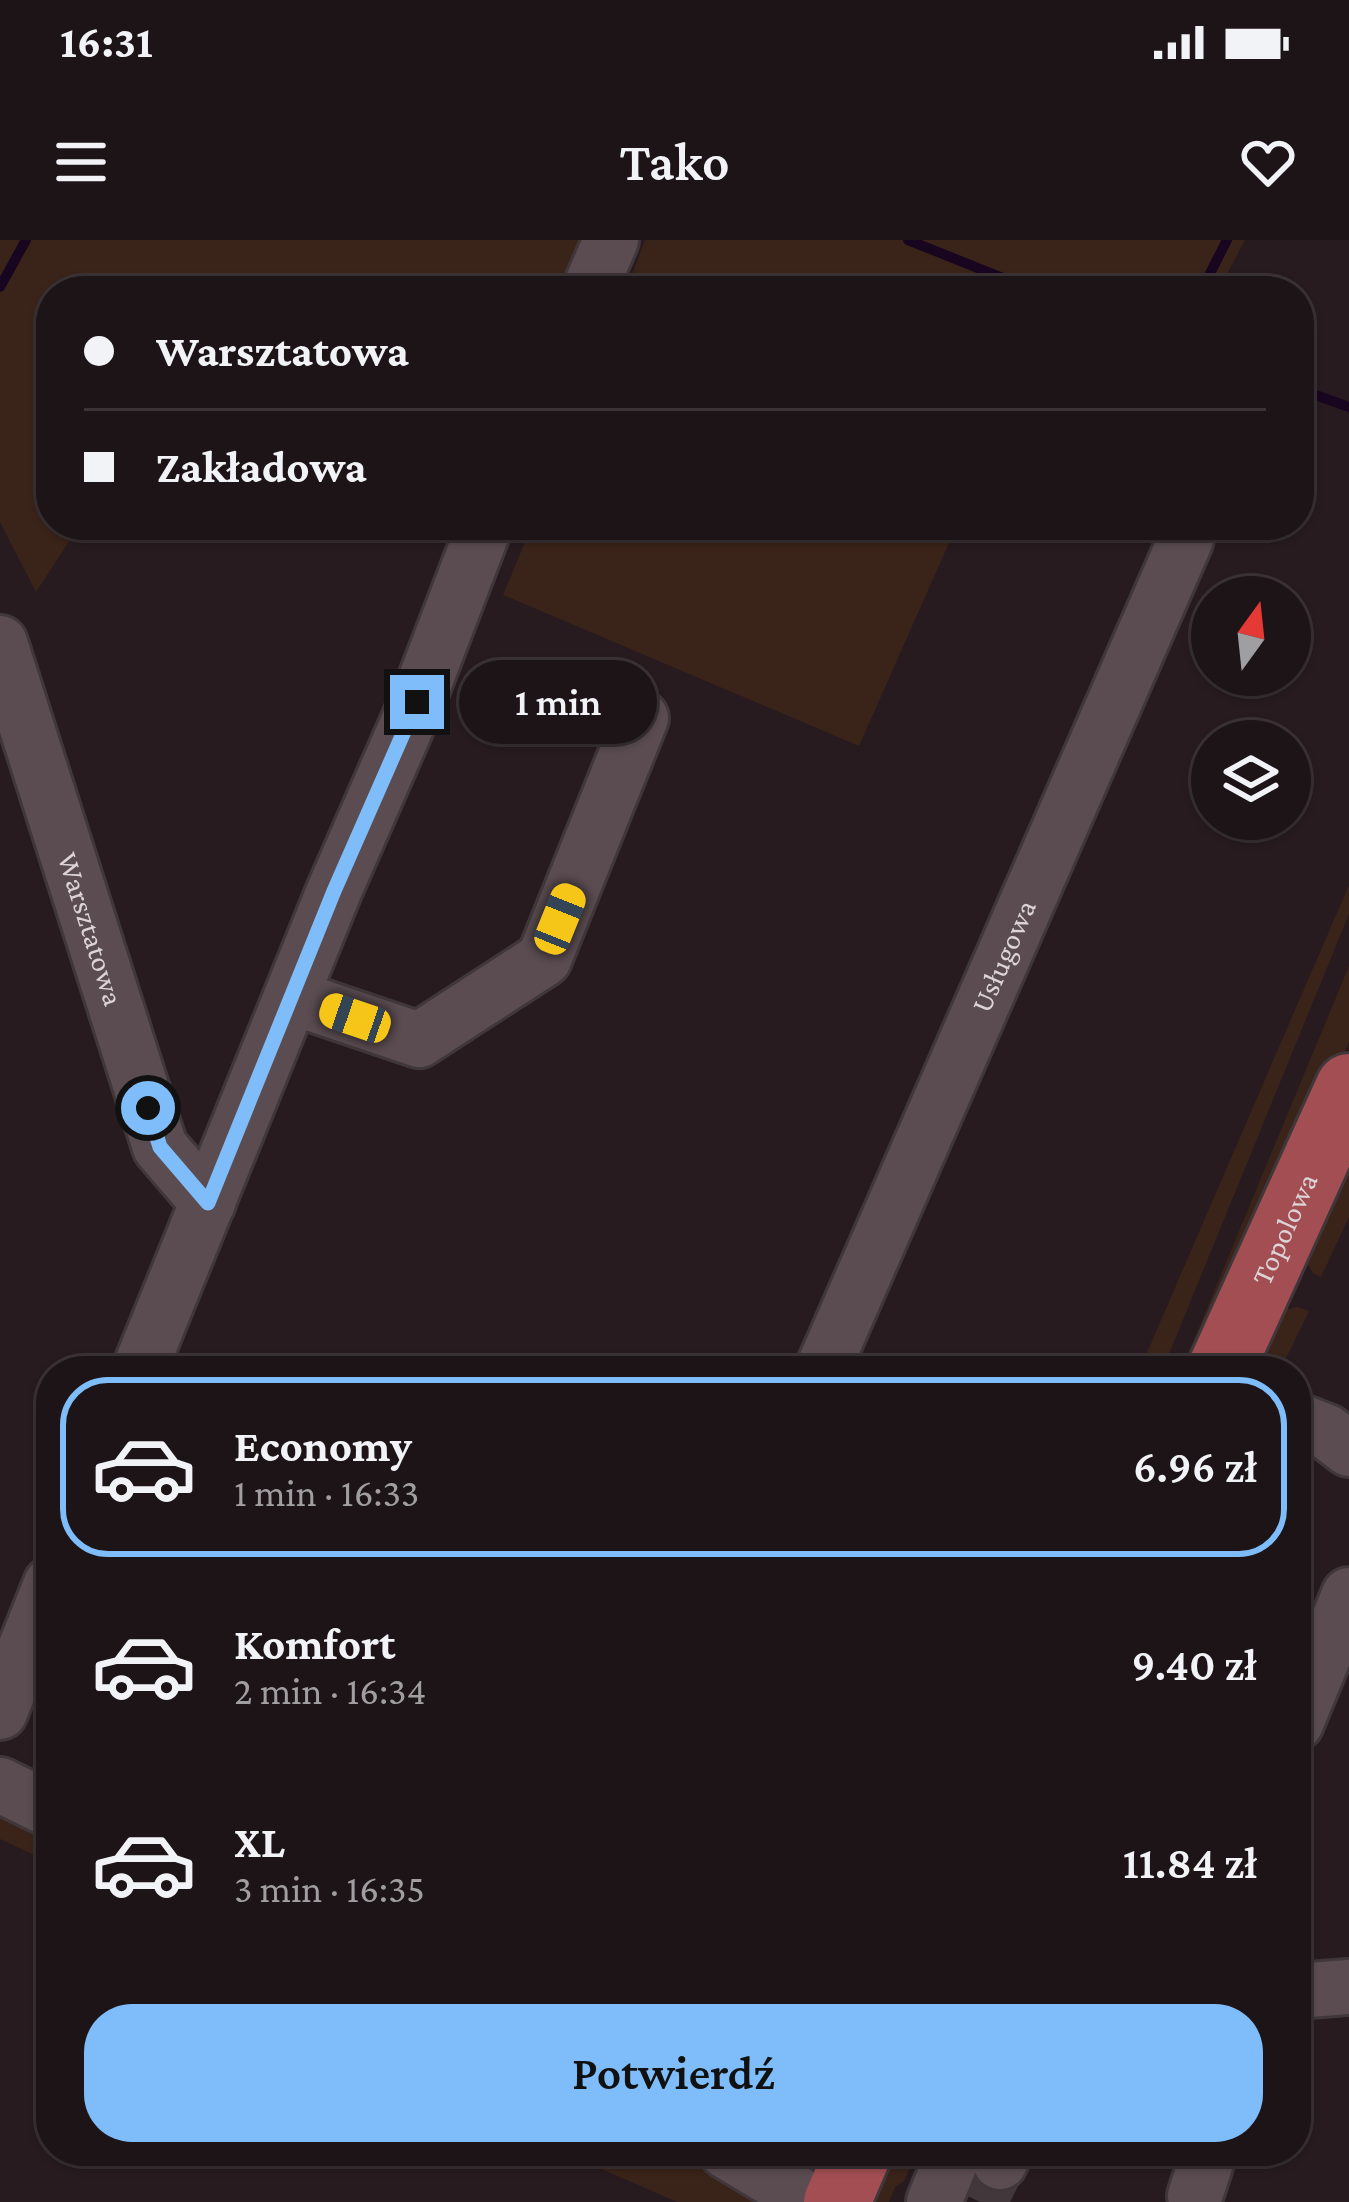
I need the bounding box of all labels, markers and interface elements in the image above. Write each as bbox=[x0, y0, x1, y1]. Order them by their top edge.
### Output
text: 16:31 bbox=[60, 17, 153, 67]
icon: menu bbox=[48, 129, 114, 195]
icon: heart bbox=[1235, 129, 1301, 195]
text: Tako bbox=[619, 132, 730, 192]
text: Warsztatowa bbox=[156, 326, 409, 376]
text: Zakładowa bbox=[156, 442, 367, 492]
north arrow bbox=[1191, 576, 1311, 696]
map controls bbox=[1191, 576, 1311, 840]
callout: 1 min bbox=[459, 660, 657, 744]
route end bbox=[390, 675, 444, 729]
text: 1 min bbox=[515, 680, 601, 723]
button: layers bbox=[1191, 720, 1311, 840]
street label: Warsztatowa bbox=[51, 848, 131, 1010]
car bbox=[530, 879, 590, 959]
street label: Usługowa bbox=[964, 894, 1042, 1017]
car bbox=[315, 989, 395, 1047]
route start bbox=[121, 1081, 175, 1135]
street label: Topolowa bbox=[1244, 1168, 1324, 1290]
icon: car bbox=[90, 1413, 198, 1521]
text: Economy bbox=[234, 1421, 412, 1471]
text: 6.96 zł bbox=[1133, 1442, 1257, 1492]
text: 1 min · 16:33 bbox=[234, 1471, 419, 1514]
icon: car bbox=[90, 1611, 198, 1719]
text: Komfort bbox=[234, 1619, 395, 1669]
text: 9.40 zł bbox=[1132, 1640, 1257, 1690]
text: 2 min · 16:34 bbox=[234, 1669, 427, 1712]
icon: car bbox=[90, 1809, 198, 1917]
text: XL bbox=[234, 1817, 285, 1867]
text: 11.84 zł bbox=[1123, 1838, 1257, 1888]
text: 3 min · 16:35 bbox=[234, 1867, 425, 1910]
button: Potwierdź bbox=[84, 2004, 1263, 2142]

